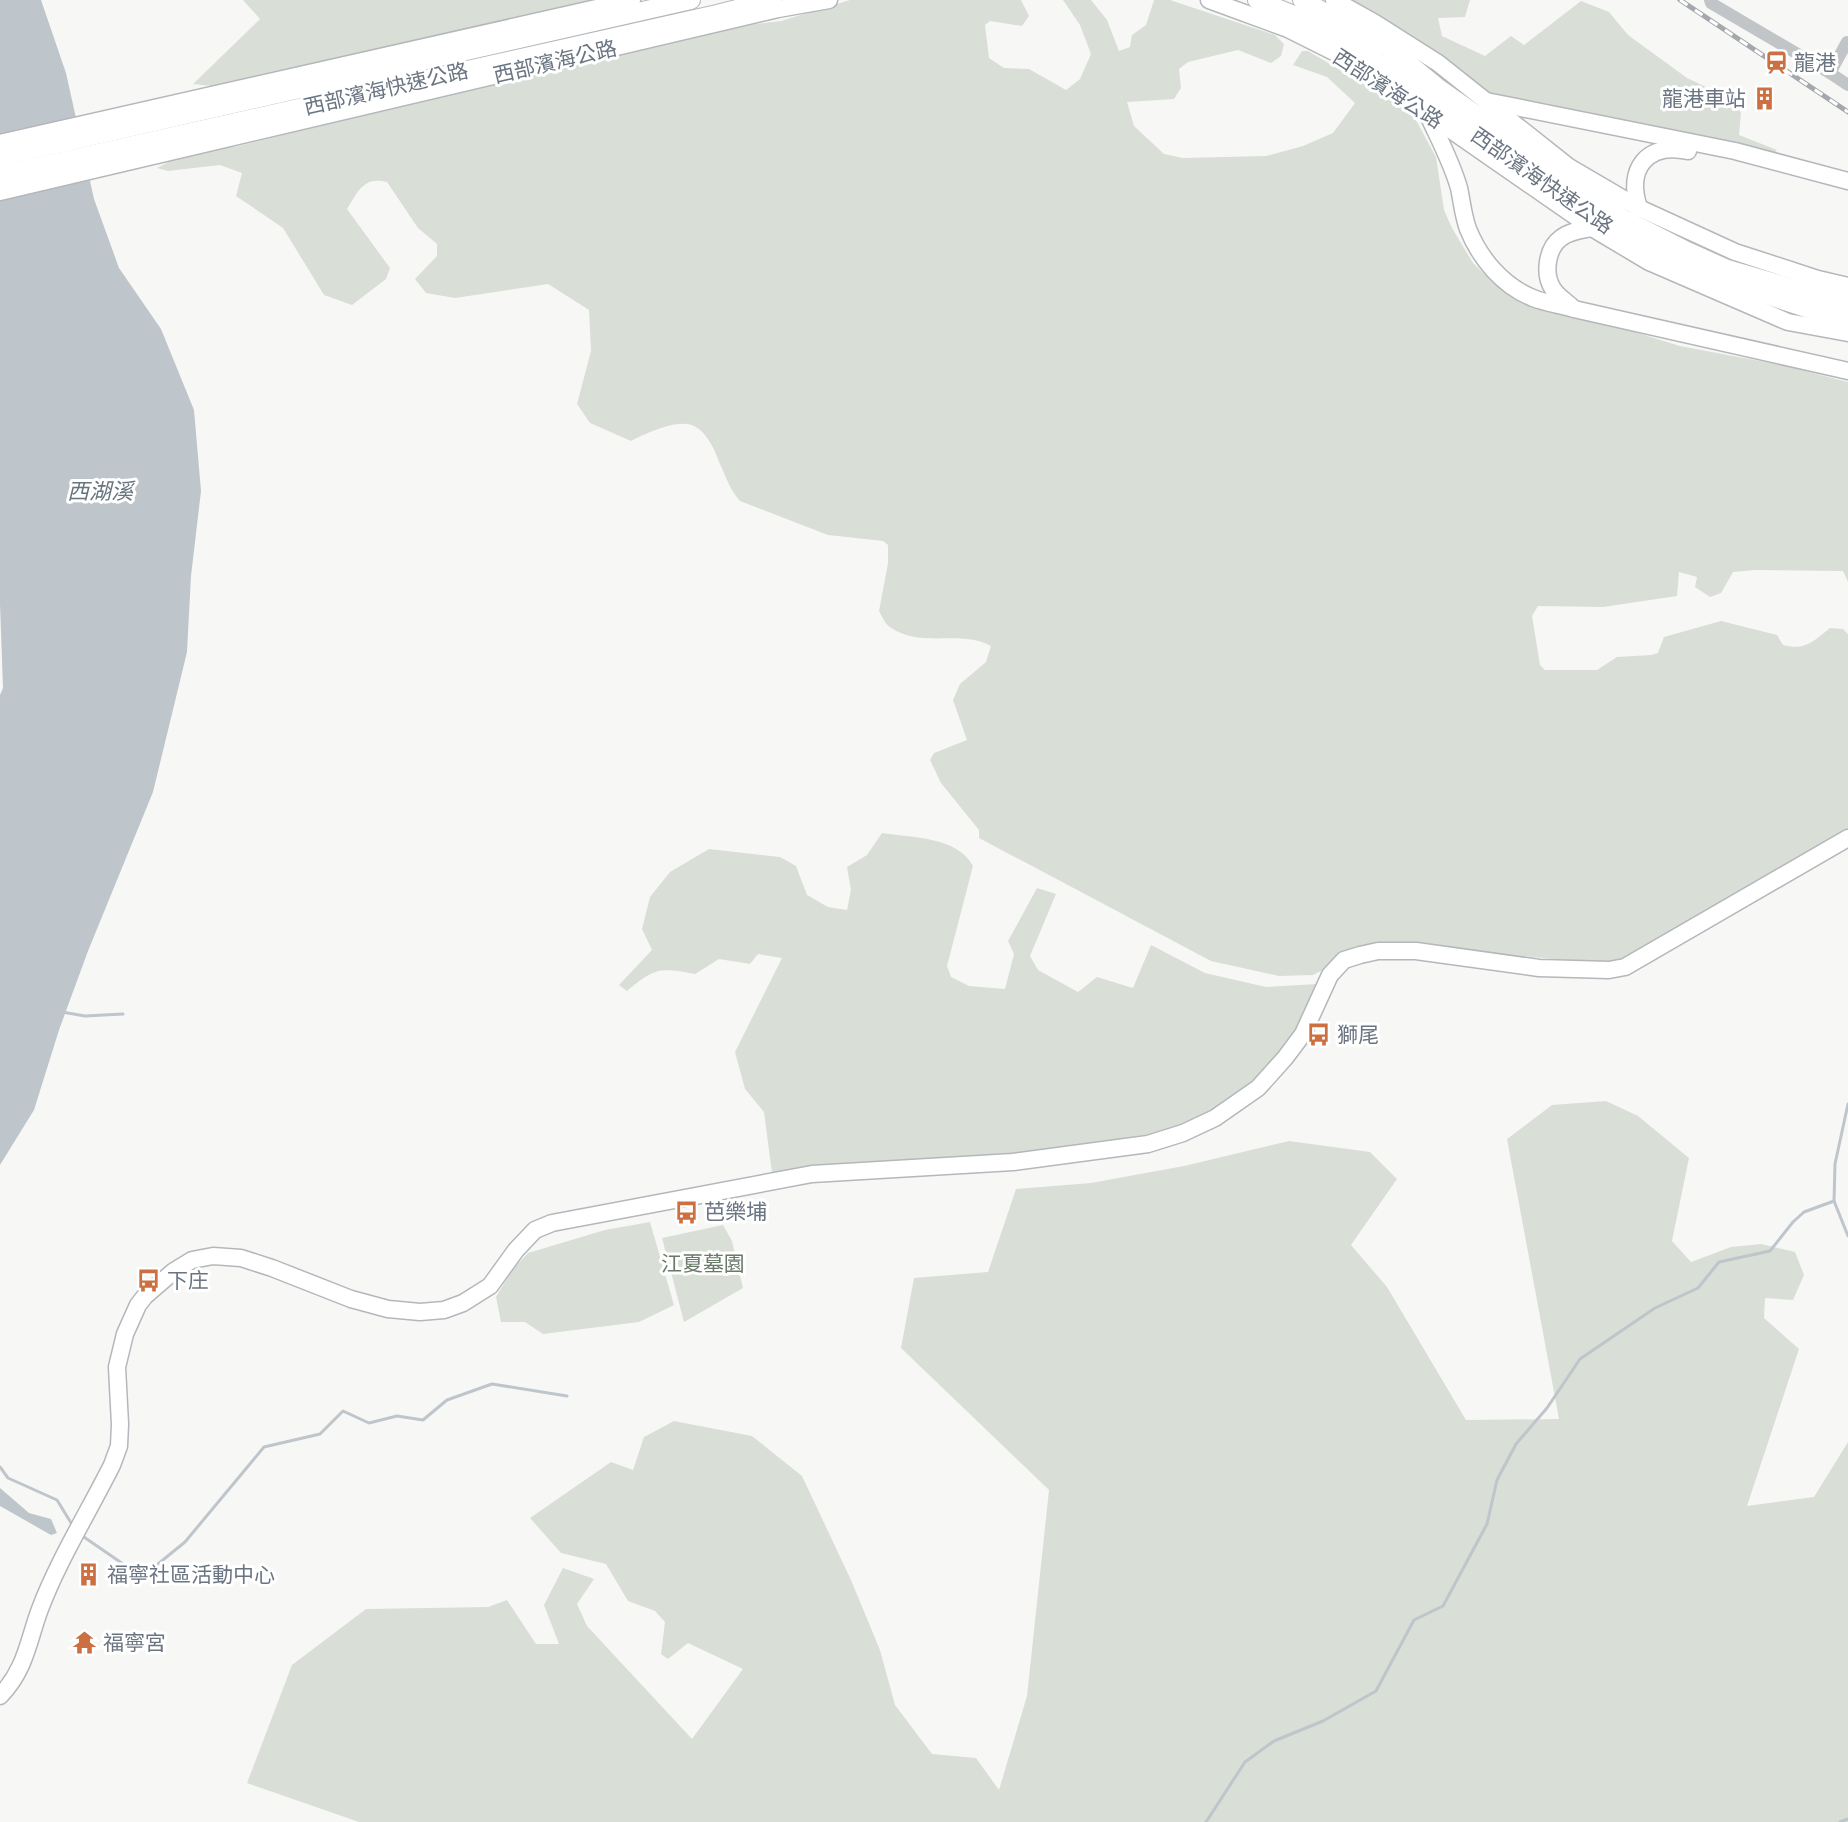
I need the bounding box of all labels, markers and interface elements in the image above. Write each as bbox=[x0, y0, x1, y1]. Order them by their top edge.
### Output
street label: 西部濱海公路 bbox=[490, 34, 619, 88]
street label: 西部濱海公路 bbox=[1329, 43, 1448, 133]
place label: 龍港 bbox=[1794, 49, 1836, 75]
station icon: 龍港 bbox=[1763, 50, 1789, 76]
street label: 西部濱海快速公路 bbox=[301, 56, 471, 120]
place label: 龍港車站 bbox=[1662, 85, 1746, 111]
building icon: 龍港車站 bbox=[1751, 86, 1777, 112]
street label: 西部濱海快速公路 bbox=[1466, 121, 1619, 239]
water label: 西湖溪 bbox=[67, 477, 136, 505]
place label: 獅尾 bbox=[1337, 1021, 1379, 1047]
bus stop icon: 獅尾 bbox=[1306, 1022, 1332, 1048]
place label: 芭樂埔 bbox=[704, 1198, 767, 1224]
bus stop icon: 芭樂埔 bbox=[673, 1199, 699, 1225]
park label: 江夏墓園 bbox=[661, 1250, 745, 1276]
place label: 下庄 bbox=[167, 1267, 209, 1293]
bus stop icon: 下庄 bbox=[136, 1268, 162, 1294]
place label: 福寧社區活動中心 bbox=[107, 1561, 275, 1587]
building icon: 福寧社區活動中心 bbox=[76, 1562, 102, 1588]
place label: 福寧宮 bbox=[103, 1629, 166, 1655]
temple icon: 福寧宮 bbox=[72, 1630, 98, 1656]

